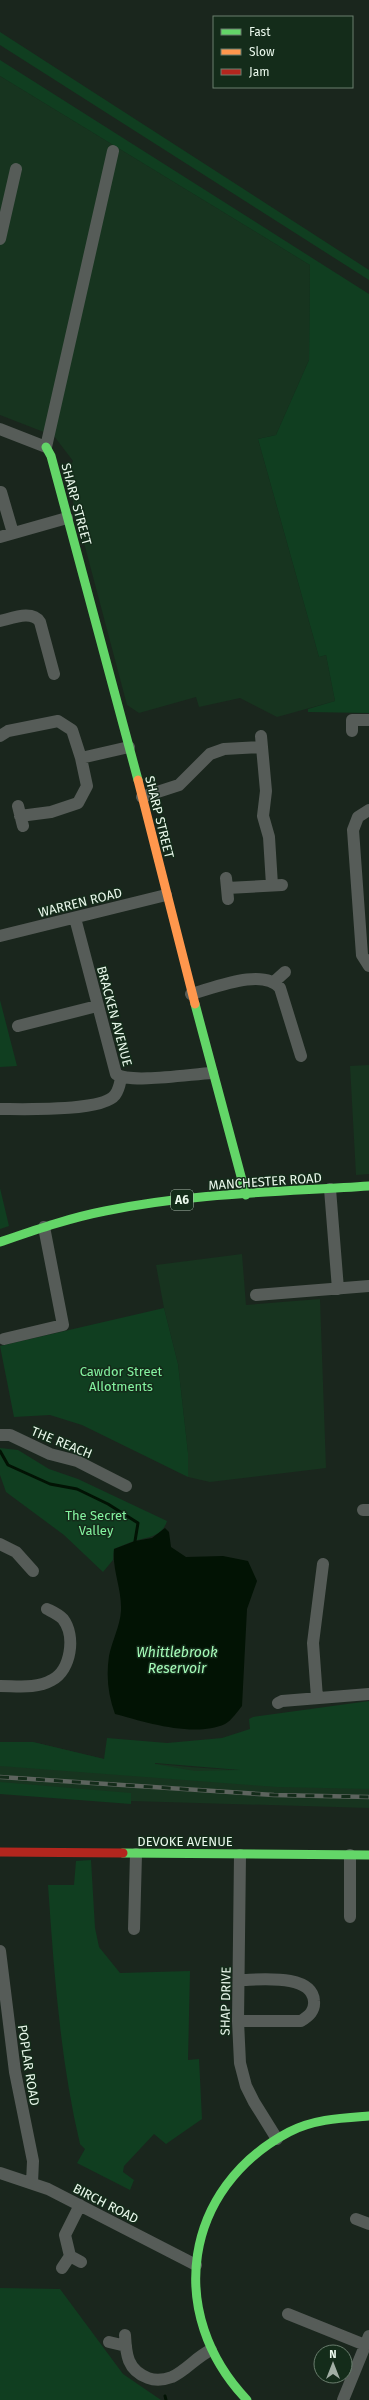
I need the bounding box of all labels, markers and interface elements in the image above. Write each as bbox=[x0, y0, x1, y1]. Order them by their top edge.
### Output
legend bbox=[213, 16, 353, 88]
text: Fast bbox=[249, 25, 271, 39]
text: Slow bbox=[249, 45, 275, 59]
text: Jam bbox=[249, 65, 269, 79]
street label: SHARP STREET bbox=[58, 461, 95, 547]
street label: SHARP STREET bbox=[142, 774, 177, 860]
street label: WARREN ROAD bbox=[37, 885, 123, 920]
street label: BRACKEN AVENUE bbox=[94, 964, 135, 1068]
street label: MANCHESTER ROAD bbox=[208, 1170, 322, 1193]
road number: A6 bbox=[171, 1190, 193, 1210]
park label: Cawdor Street Allotments bbox=[80, 1364, 163, 1394]
street label: THE REACH bbox=[29, 1423, 94, 1461]
park label: The Secret Valley bbox=[65, 1508, 127, 1538]
water label: Whittlebrook Reservoir bbox=[136, 1644, 218, 1677]
street label: DEVOKE AVENUE bbox=[137, 1834, 233, 1849]
street label: SHAP DRIVE bbox=[217, 1967, 234, 2035]
street label: POPLAR ROAD bbox=[15, 2024, 42, 2107]
street label: BIRCH ROAD bbox=[71, 2181, 141, 2226]
north arrow bbox=[313, 2344, 353, 2384]
text: N bbox=[329, 2348, 337, 2361]

